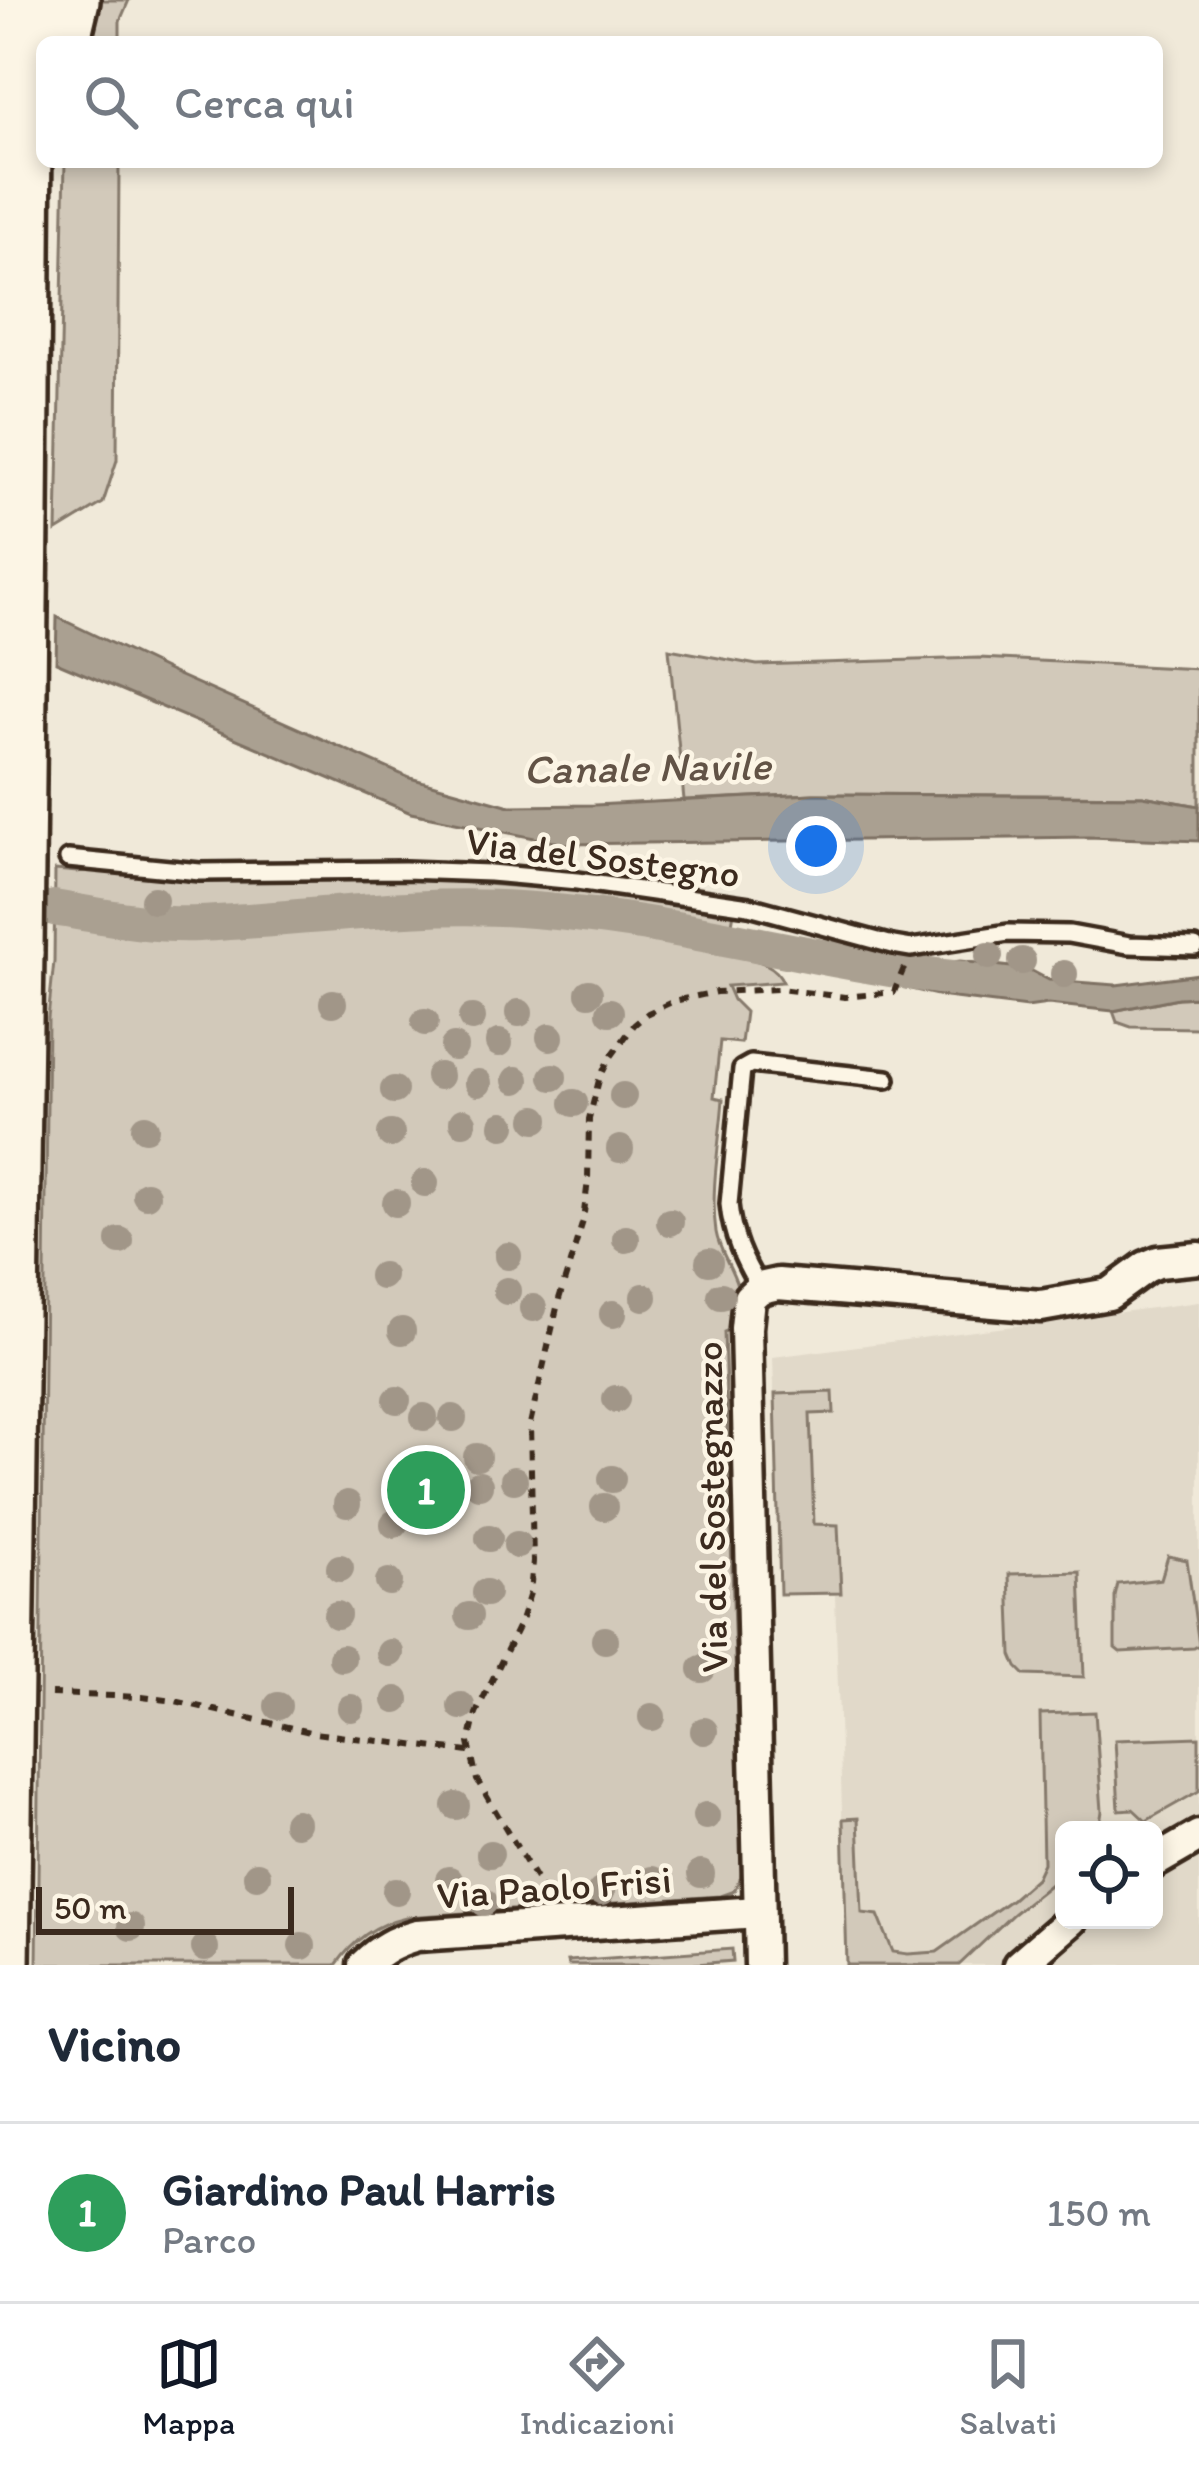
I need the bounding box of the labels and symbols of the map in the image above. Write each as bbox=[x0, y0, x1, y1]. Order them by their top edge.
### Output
water label: Canale Navile bbox=[523, 739, 773, 795]
your location bbox=[786, 816, 846, 876]
street label: Via del Sostegno bbox=[463, 817, 743, 897]
street label: Via del Sostegnazzo bbox=[685, 1341, 737, 1673]
pin: 1 bbox=[387, 1445, 465, 1535]
street label: Via Paolo Frisi bbox=[435, 1855, 673, 1919]
scale bar bbox=[36, 1881, 294, 1934]

